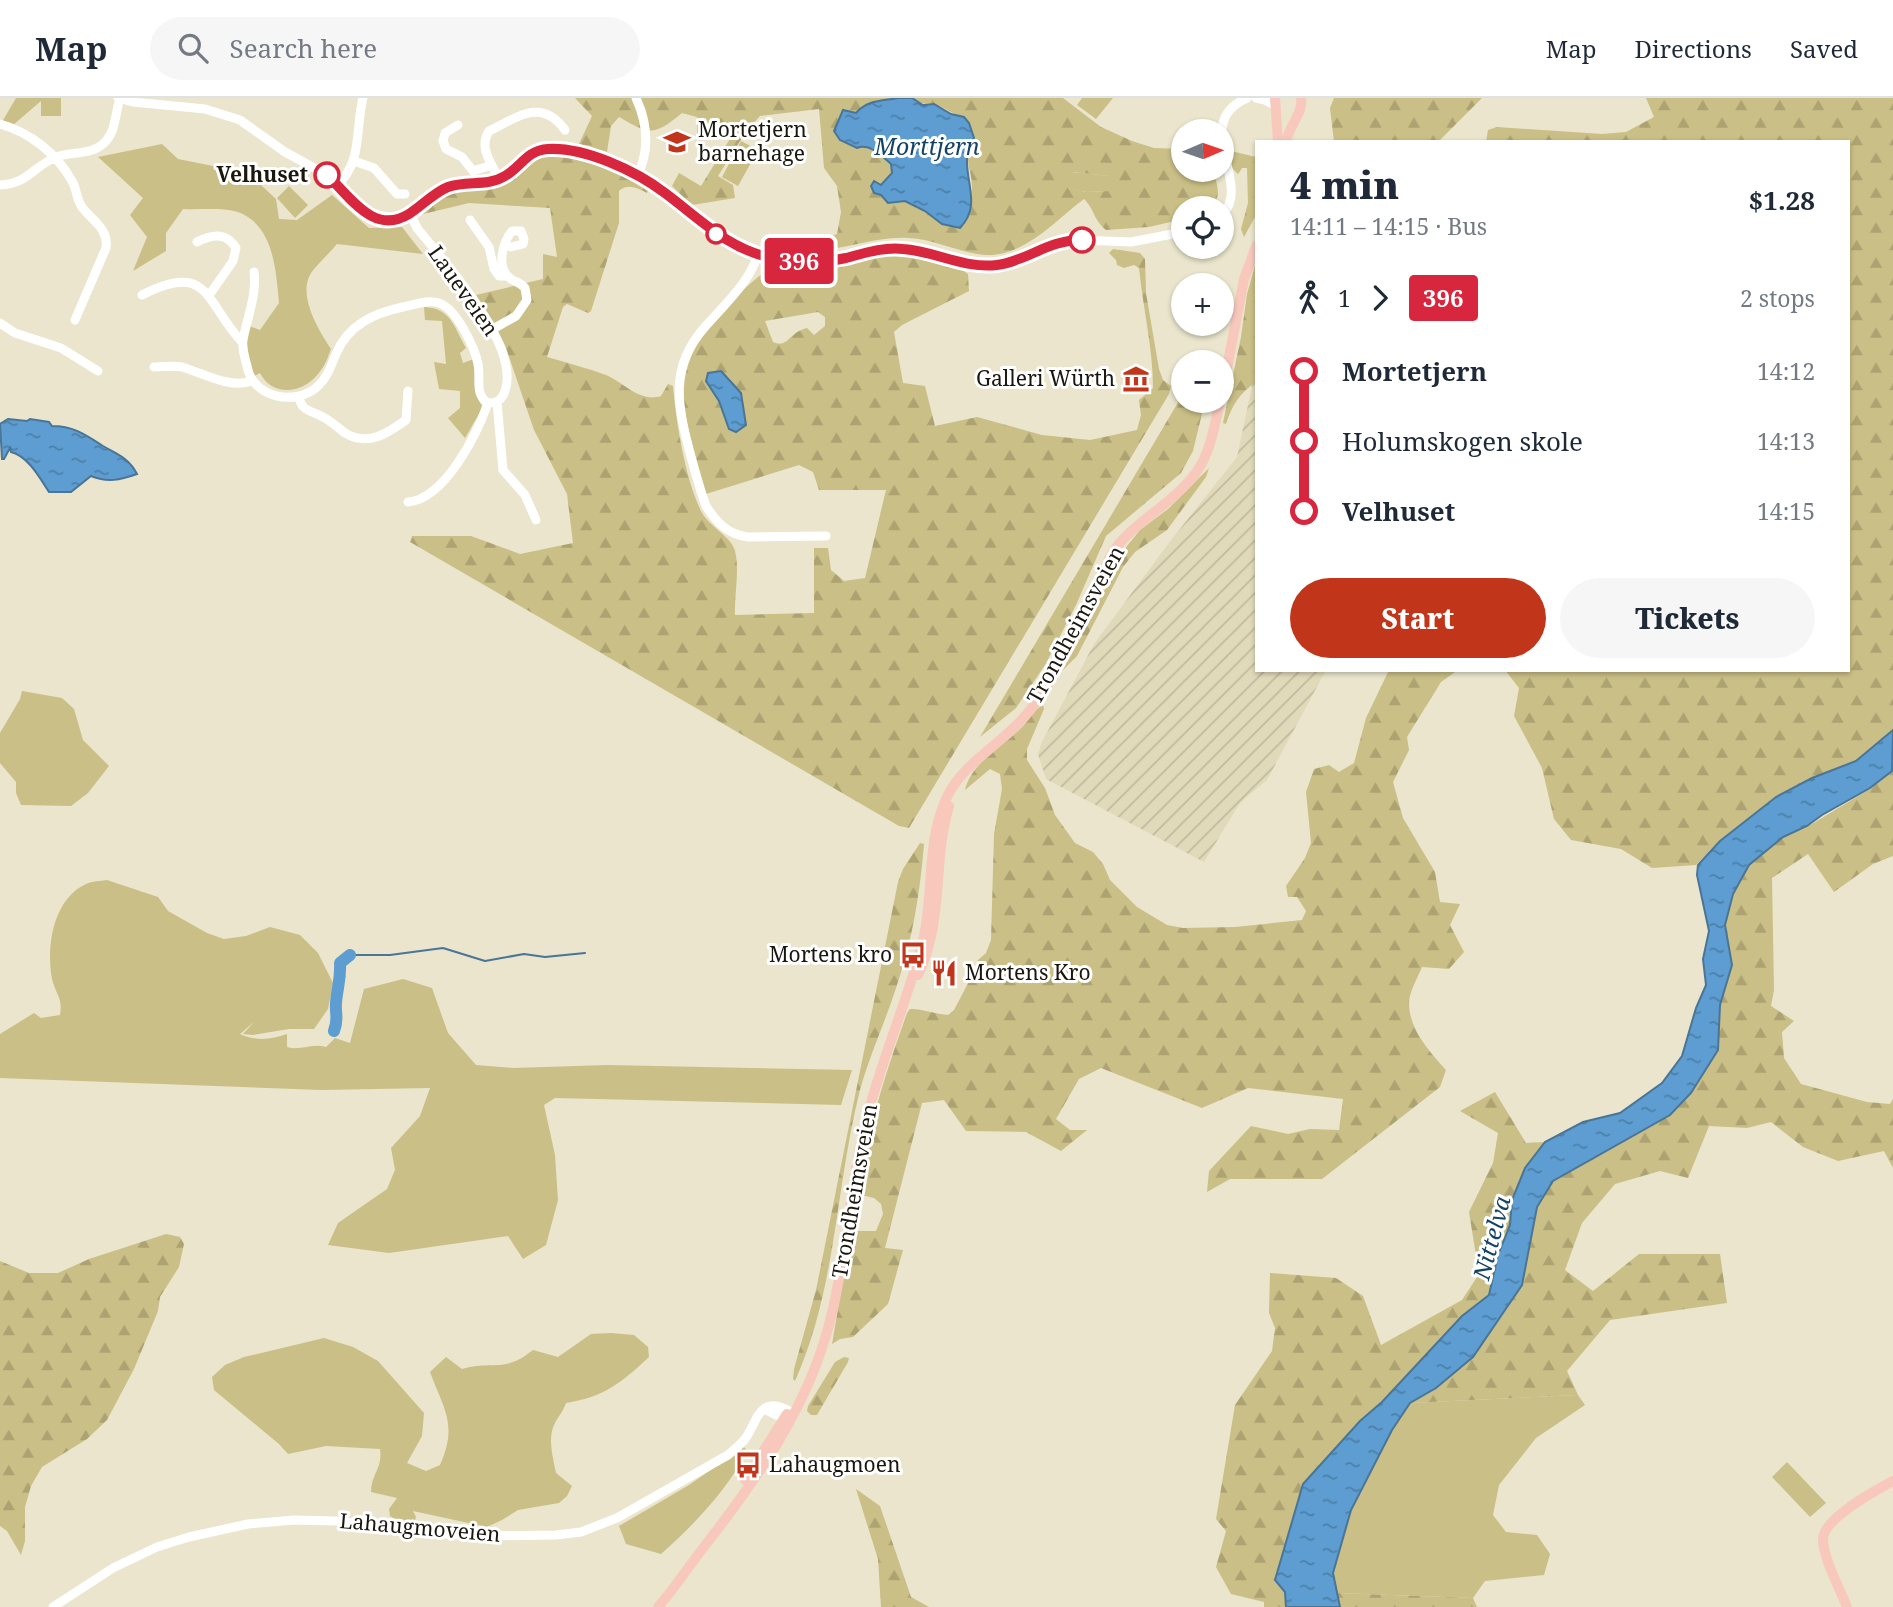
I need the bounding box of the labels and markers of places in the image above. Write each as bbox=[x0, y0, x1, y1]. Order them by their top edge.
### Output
place label: Mortetjern barnehage bbox=[698, 115, 807, 167]
school or university icon: Mortetjern barnehage bbox=[662, 127, 692, 157]
place label: Velhuset bbox=[217, 160, 308, 188]
marker: Velhuset bbox=[314, 162, 340, 188]
unlabelled marker bbox=[706, 224, 726, 244]
unlabelled marker bbox=[1069, 227, 1095, 253]
place label: Galleri Würth bbox=[976, 364, 1115, 392]
museum icon: Galleri Würth bbox=[1121, 364, 1151, 394]
place label: Mortens kro bbox=[769, 940, 892, 968]
bus stop icon: Mortens kro bbox=[898, 940, 928, 970]
restaurant icon: Mortens Kro bbox=[929, 958, 959, 988]
place label: Mortens Kro bbox=[965, 958, 1091, 986]
bus stop icon: Lahaugmoen bbox=[733, 1450, 763, 1480]
place label: Lahaugmoen bbox=[769, 1450, 900, 1478]

